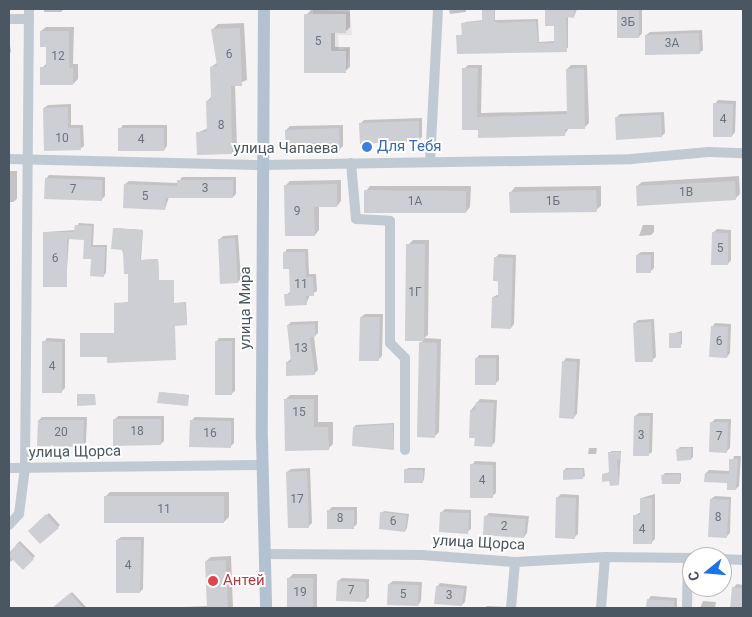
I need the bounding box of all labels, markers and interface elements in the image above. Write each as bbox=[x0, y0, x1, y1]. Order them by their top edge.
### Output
house number: 3Б bbox=[621, 16, 635, 30]
house number: 5 bbox=[315, 35, 321, 49]
house number: 3А bbox=[665, 37, 679, 51]
house number: 6 bbox=[226, 48, 232, 62]
house number: 12 bbox=[51, 50, 65, 64]
house number: 4 bbox=[720, 113, 726, 127]
house number: 8 bbox=[218, 119, 224, 133]
house number: 10 bbox=[55, 132, 69, 146]
house number: 4 bbox=[138, 133, 144, 147]
place label: Для Тебя bbox=[377, 138, 442, 156]
street label: улица Чапаева bbox=[234, 140, 338, 158]
marker: Для Тебя bbox=[361, 141, 373, 153]
house number: 3 bbox=[202, 182, 208, 196]
house number: 7 bbox=[70, 183, 76, 197]
house number: 1В bbox=[679, 186, 693, 200]
house number: 5 bbox=[142, 190, 148, 204]
house number: 1А bbox=[408, 195, 422, 209]
house number: 1Б bbox=[546, 195, 560, 209]
house number: 9 bbox=[294, 205, 300, 219]
house number: 5 bbox=[717, 242, 723, 256]
house number: 6 bbox=[52, 252, 58, 266]
street label: улица Мира bbox=[237, 266, 255, 350]
house number: 11 bbox=[294, 278, 308, 292]
house number: 1Г bbox=[408, 286, 422, 300]
house number: 6 bbox=[716, 335, 722, 349]
house number: 13 bbox=[294, 342, 308, 356]
house number: 4 bbox=[49, 360, 55, 374]
house number: 15 bbox=[292, 406, 306, 420]
house number: 18 bbox=[130, 425, 144, 439]
house number: 20 bbox=[54, 426, 68, 440]
house number: 16 bbox=[203, 427, 217, 441]
house number: 3 bbox=[638, 429, 644, 443]
house number: 7 bbox=[716, 430, 722, 444]
street label: улица Щорса bbox=[29, 442, 121, 462]
house number: 4 bbox=[479, 474, 485, 488]
house number: 17 bbox=[290, 493, 304, 507]
house number: 11 bbox=[157, 503, 171, 517]
house number: 8 bbox=[715, 511, 721, 525]
house number: 8 bbox=[337, 512, 343, 526]
house number: 6 bbox=[390, 515, 396, 529]
house number: 2 bbox=[501, 520, 507, 534]
house number: 4 bbox=[639, 523, 645, 537]
street label: улица Щорса bbox=[432, 532, 526, 554]
north arrow bbox=[682, 547, 732, 597]
house number: 4 bbox=[125, 559, 131, 573]
text: С bbox=[685, 569, 703, 583]
place label: Антей bbox=[223, 572, 265, 590]
marker: Антей bbox=[207, 575, 219, 587]
house number: 7 bbox=[348, 584, 354, 598]
house number: 19 bbox=[293, 586, 307, 600]
house number: 5 bbox=[400, 588, 406, 602]
house number: 3 bbox=[446, 589, 452, 603]

